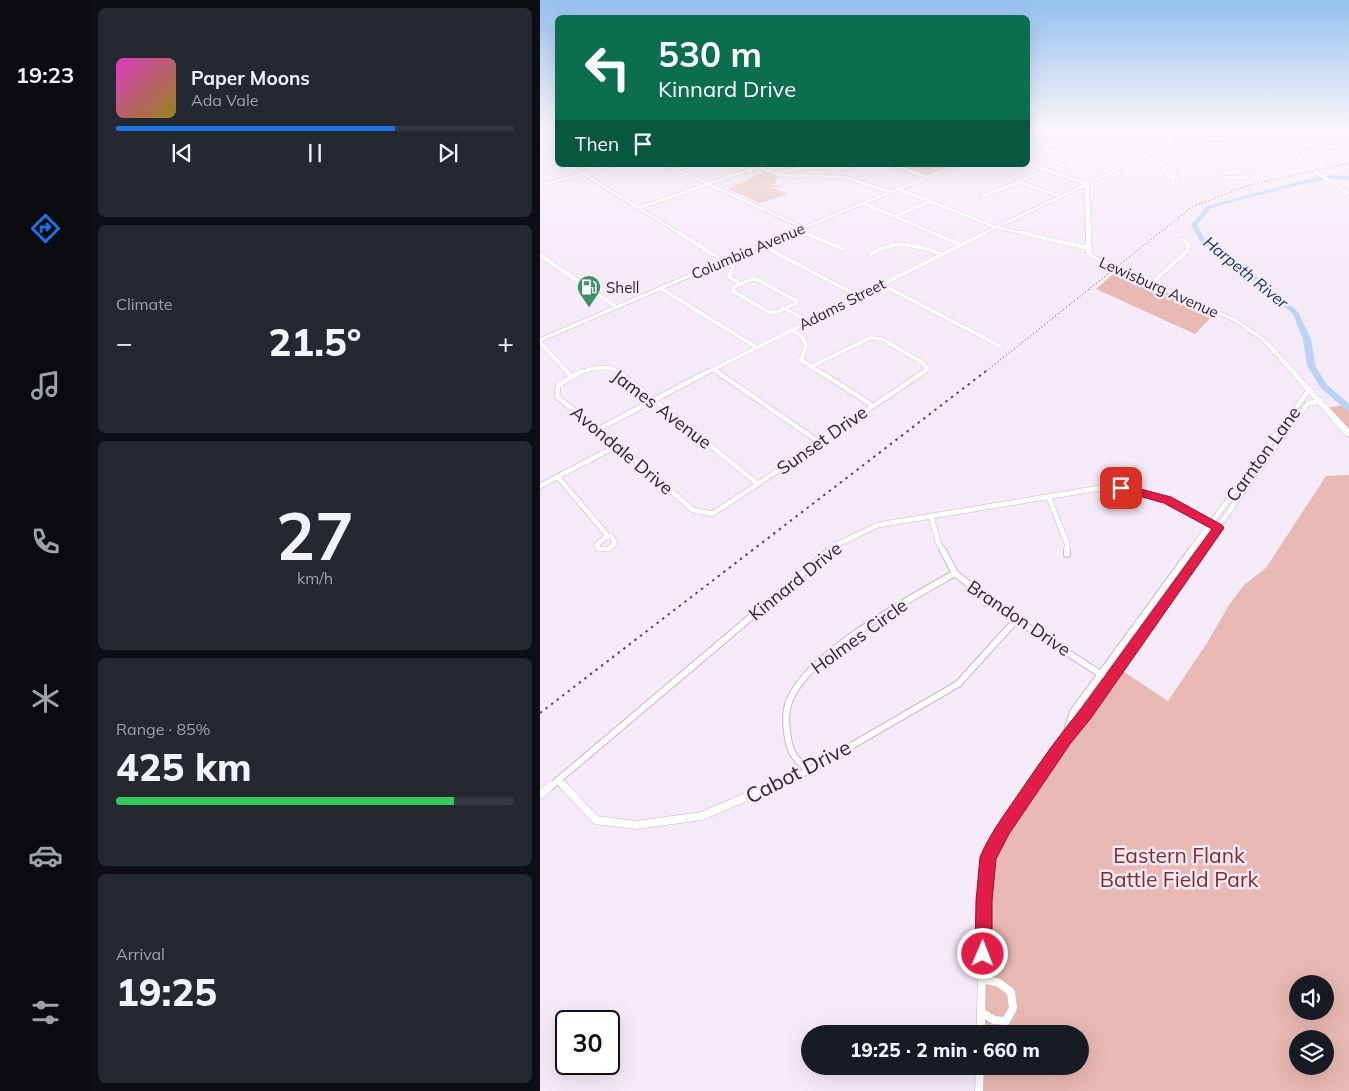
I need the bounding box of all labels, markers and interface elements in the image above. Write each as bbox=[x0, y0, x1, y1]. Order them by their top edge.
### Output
text: 530 m bbox=[658, 32, 762, 76]
icon: left bbox=[575, 35, 640, 100]
text: 19:23 bbox=[16, 61, 74, 89]
text: Paper Moons bbox=[191, 66, 310, 90]
text: Kinnard Drive bbox=[658, 75, 796, 103]
text: Ada Vale bbox=[191, 90, 258, 110]
icon: arrive bbox=[629, 130, 657, 158]
text: Then bbox=[575, 132, 619, 156]
icon: previous bbox=[168, 139, 196, 167]
icon: pause bbox=[301, 139, 329, 167]
icon: next bbox=[434, 139, 462, 167]
icon: directions bbox=[28, 211, 63, 246]
street label: Columbia Avenue bbox=[688, 219, 808, 283]
water label: Harpeth River bbox=[1200, 232, 1293, 313]
street label: Lewisburg Avenue bbox=[1096, 252, 1222, 322]
fuel station icon: Shell bbox=[576, 274, 602, 308]
street label: Adams Street bbox=[795, 274, 889, 334]
place label: Shell bbox=[606, 278, 639, 297]
text: Climate bbox=[116, 294, 172, 314]
text: 21.5° bbox=[269, 318, 361, 366]
text: − bbox=[116, 325, 133, 360]
text: + bbox=[497, 325, 514, 360]
street label: James Avenue bbox=[608, 364, 716, 454]
icon: music bbox=[28, 368, 63, 403]
street label: Avondale Drive bbox=[566, 400, 678, 500]
street label: Sunset Drive bbox=[772, 400, 872, 480]
street label: Carnton Lane bbox=[1221, 402, 1305, 506]
pin bbox=[1100, 467, 1142, 509]
icon: arrive bbox=[1107, 474, 1135, 502]
text: 27 bbox=[276, 495, 354, 576]
icon: phone bbox=[28, 524, 63, 559]
street label: Kinnard Drive bbox=[744, 537, 846, 625]
text: km/h bbox=[297, 568, 333, 588]
street label: Brandon Drive bbox=[963, 575, 1075, 661]
street label: Holmes Circle bbox=[806, 593, 912, 679]
icon: climate bbox=[28, 681, 63, 716]
text: Range · 85% bbox=[116, 719, 211, 739]
street label: Cabot Drive bbox=[741, 733, 855, 809]
text: 425 km bbox=[116, 743, 252, 791]
icon: car bbox=[28, 838, 63, 873]
park label: Eastern Flank Battle Field Park bbox=[1100, 842, 1259, 892]
position arrow bbox=[956, 927, 1008, 979]
text: Arrival bbox=[116, 944, 165, 964]
text: 19:25 bbox=[116, 968, 217, 1016]
map controls bbox=[1289, 975, 1334, 1075]
button: sound bbox=[1289, 975, 1334, 1020]
icon: filters bbox=[28, 995, 63, 1030]
speed limit sign: 30 bbox=[555, 1010, 620, 1075]
button: layers bbox=[1289, 1030, 1334, 1075]
text: 19:25 · 2 min · 660 m bbox=[850, 1038, 1040, 1062]

